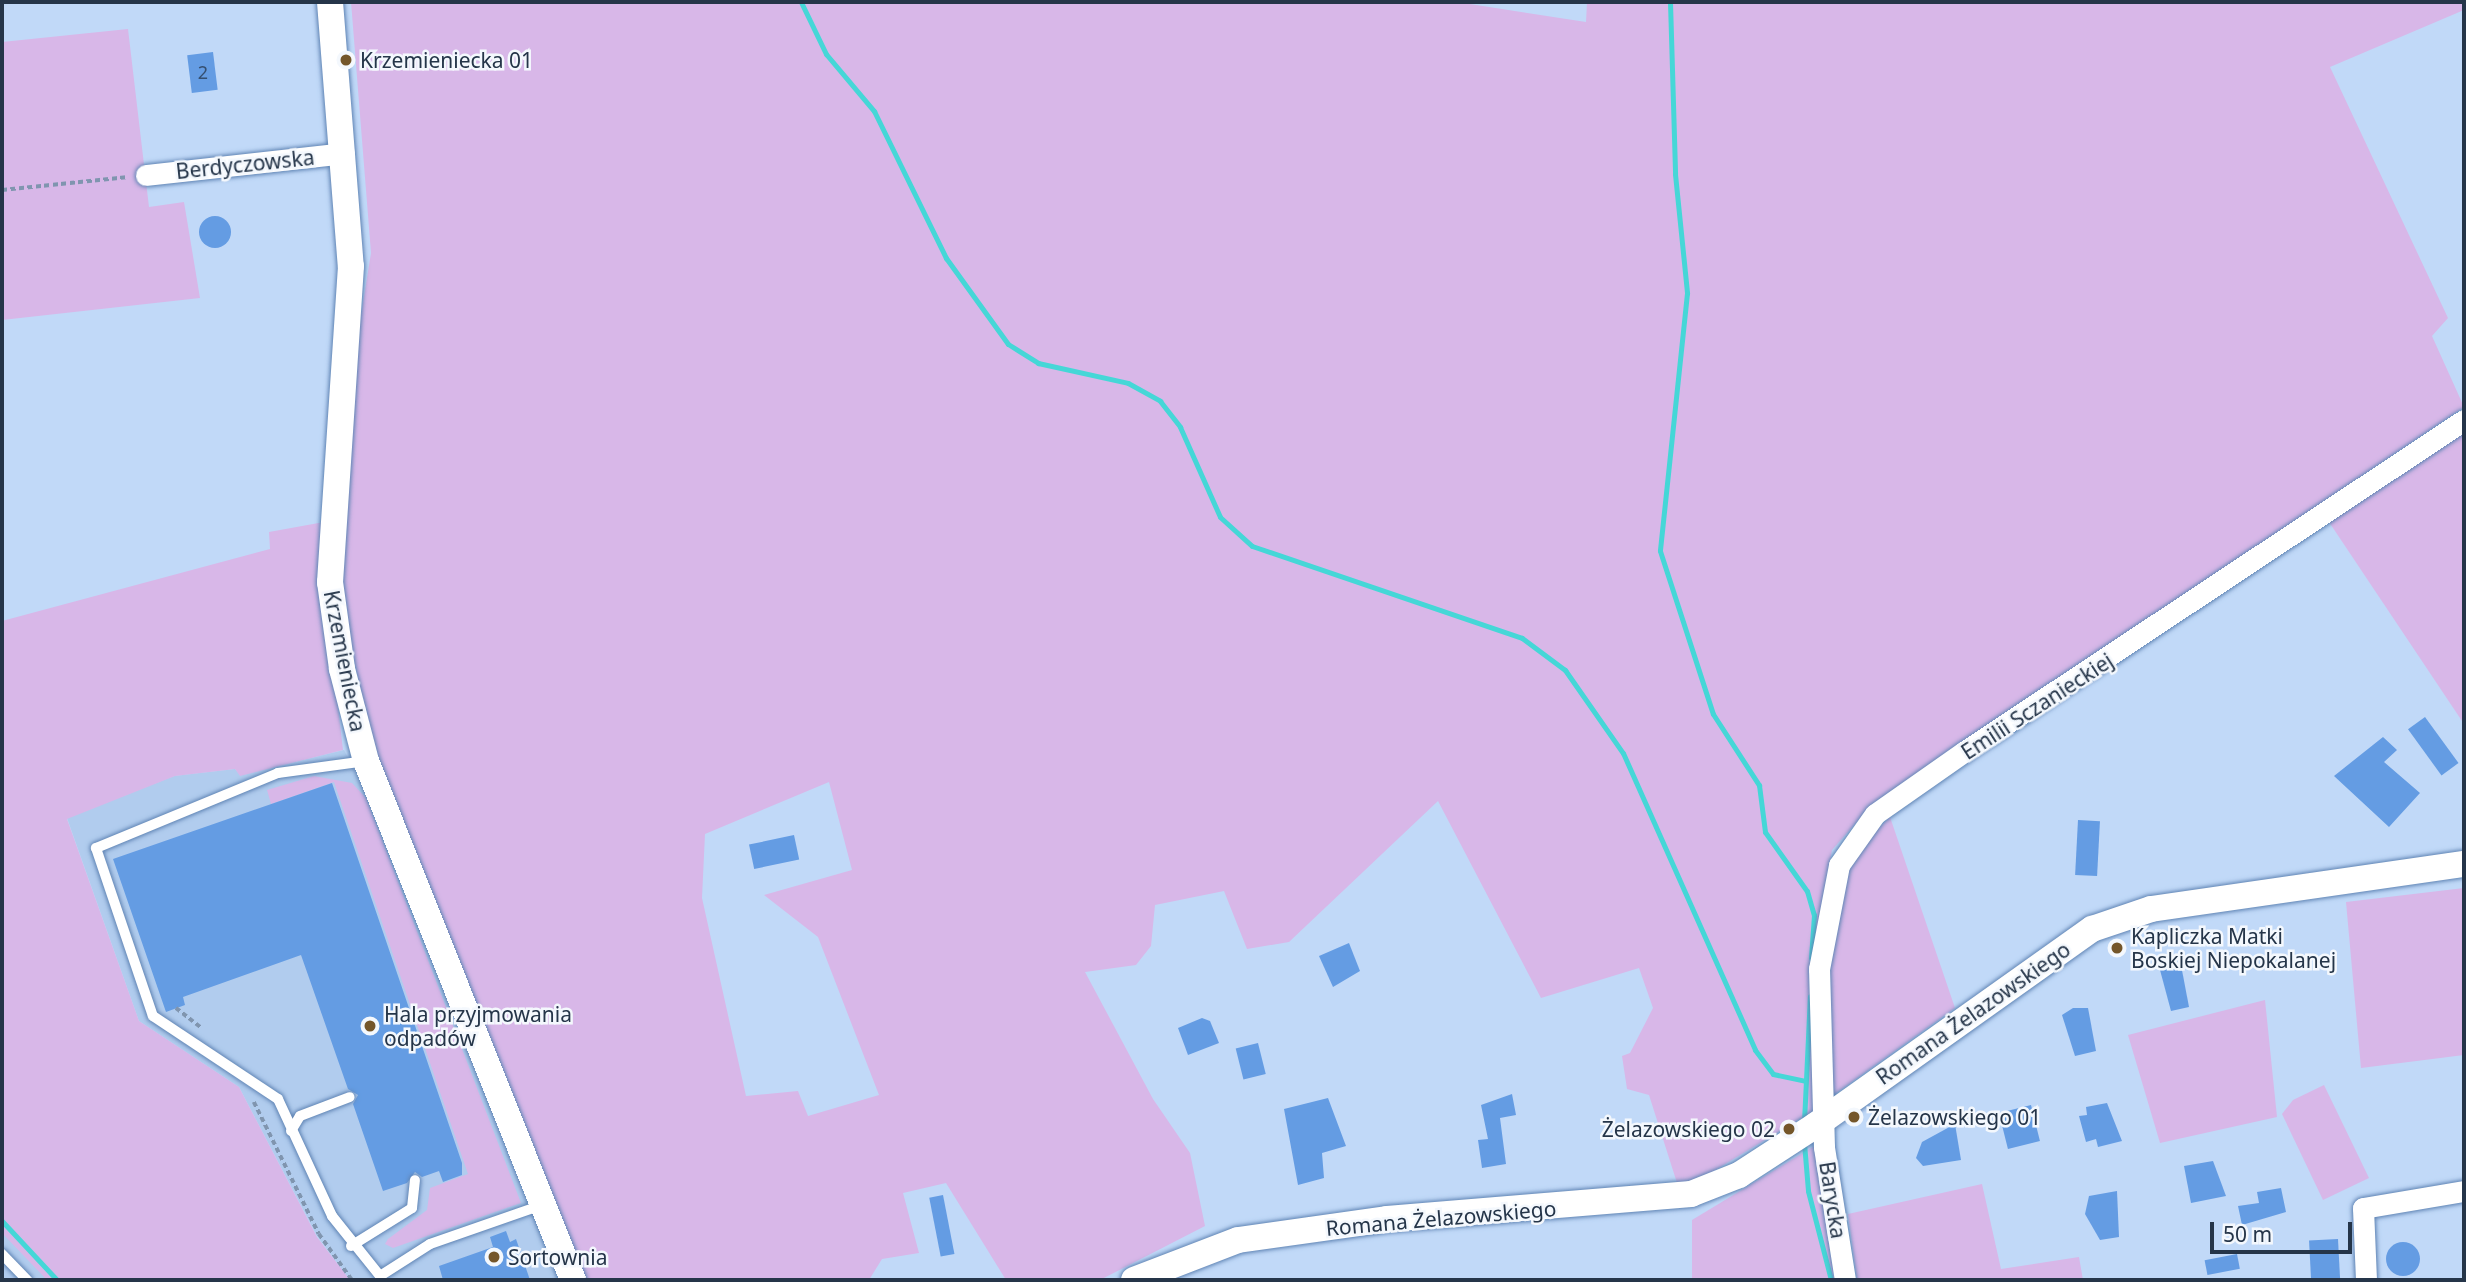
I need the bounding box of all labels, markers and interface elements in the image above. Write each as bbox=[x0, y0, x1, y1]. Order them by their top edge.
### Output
place label: Krzemieniecka 01 bbox=[360, 47, 533, 73]
marker: Krzemieniecka 01 bbox=[338, 52, 354, 68]
house number: 2 bbox=[198, 61, 208, 83]
street label: Berdyczowska bbox=[174, 144, 316, 184]
street label: Krzemieniecka bbox=[319, 588, 371, 734]
street label: Emilii Sczanieckiej bbox=[1956, 648, 2118, 764]
place label: Kapliczka Matki Boskiej Niepokalanej bbox=[2131, 923, 2336, 973]
street label: Romana Żelazowskiego bbox=[1871, 936, 2075, 1090]
marker: Kapliczka Matki Boskiej Niepokalanej bbox=[2109, 940, 2125, 956]
place label: Hala przyjmowania odpadów bbox=[384, 1001, 572, 1051]
marker: Hala przyjmowania odpadów bbox=[362, 1018, 378, 1034]
place label: Żelazowskiego 01 bbox=[1868, 1104, 2041, 1130]
marker: Żelazowskiego 01 bbox=[1846, 1109, 1862, 1125]
place label: Żelazowskiego 02 bbox=[1602, 1116, 1775, 1142]
marker: Żelazowskiego 02 bbox=[1781, 1121, 1797, 1137]
street label: Barycka bbox=[1814, 1160, 1852, 1240]
street label: Romana Żelazowskiego bbox=[1325, 1195, 1557, 1241]
scale bar bbox=[2214, 1208, 2356, 1252]
text: 50 m bbox=[2223, 1220, 2272, 1248]
place label: Sortownia bbox=[508, 1244, 607, 1270]
marker: Sortownia bbox=[486, 1249, 502, 1265]

